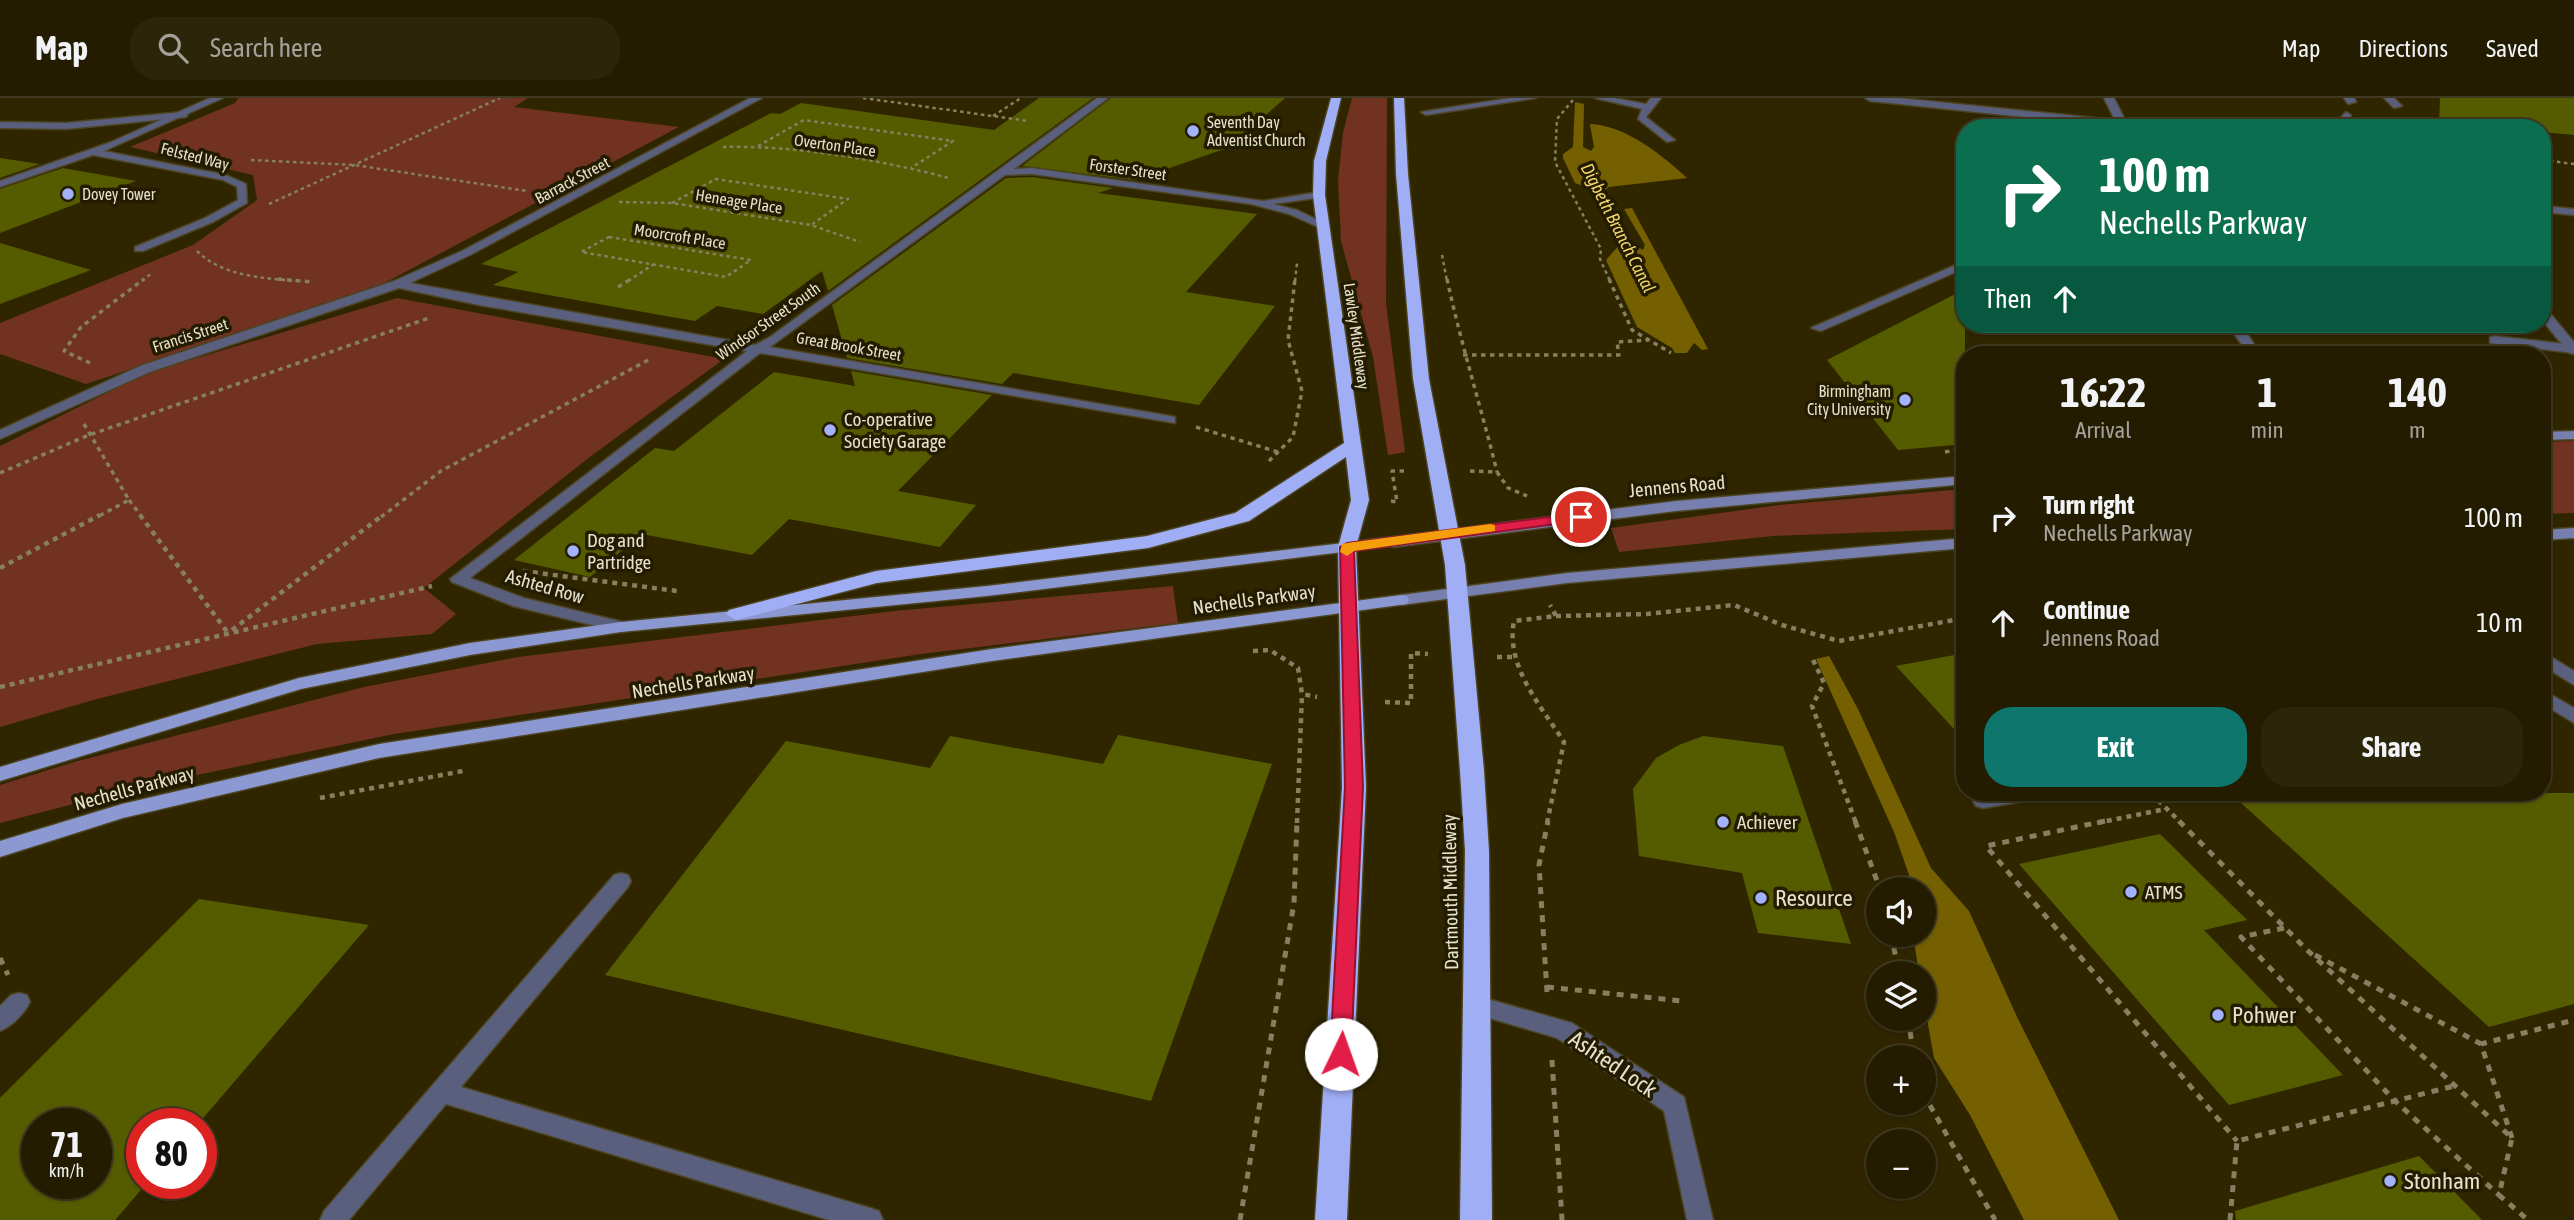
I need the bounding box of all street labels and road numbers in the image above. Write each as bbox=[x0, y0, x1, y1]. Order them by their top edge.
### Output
street label: Overton Place bbox=[793, 130, 877, 160]
street label: Felsted Way bbox=[159, 139, 231, 174]
street label: Barrack Street bbox=[532, 153, 613, 207]
street label: Forster Street bbox=[1088, 155, 1168, 183]
street label: Heneage Place bbox=[694, 185, 784, 218]
street label: Moorcroft Place bbox=[633, 220, 727, 252]
street label: Windsor Street South bbox=[713, 279, 823, 363]
street label: Lawley Middleway bbox=[1340, 282, 1373, 391]
street label: Francis Street bbox=[150, 314, 230, 356]
street label: Great Brook Street bbox=[795, 328, 903, 364]
street label: Jennens Road bbox=[1628, 471, 1726, 501]
street label: Ashted Row bbox=[503, 564, 587, 608]
street label: Nechells Parkway bbox=[1191, 579, 1317, 618]
street label: Nechells Parkway bbox=[630, 661, 756, 703]
street label: Nechells Parkway bbox=[71, 761, 197, 815]
street label: Dartmouth Middleway bbox=[1438, 814, 1462, 970]
street label: Ashted Lock bbox=[1564, 1025, 1662, 1103]

